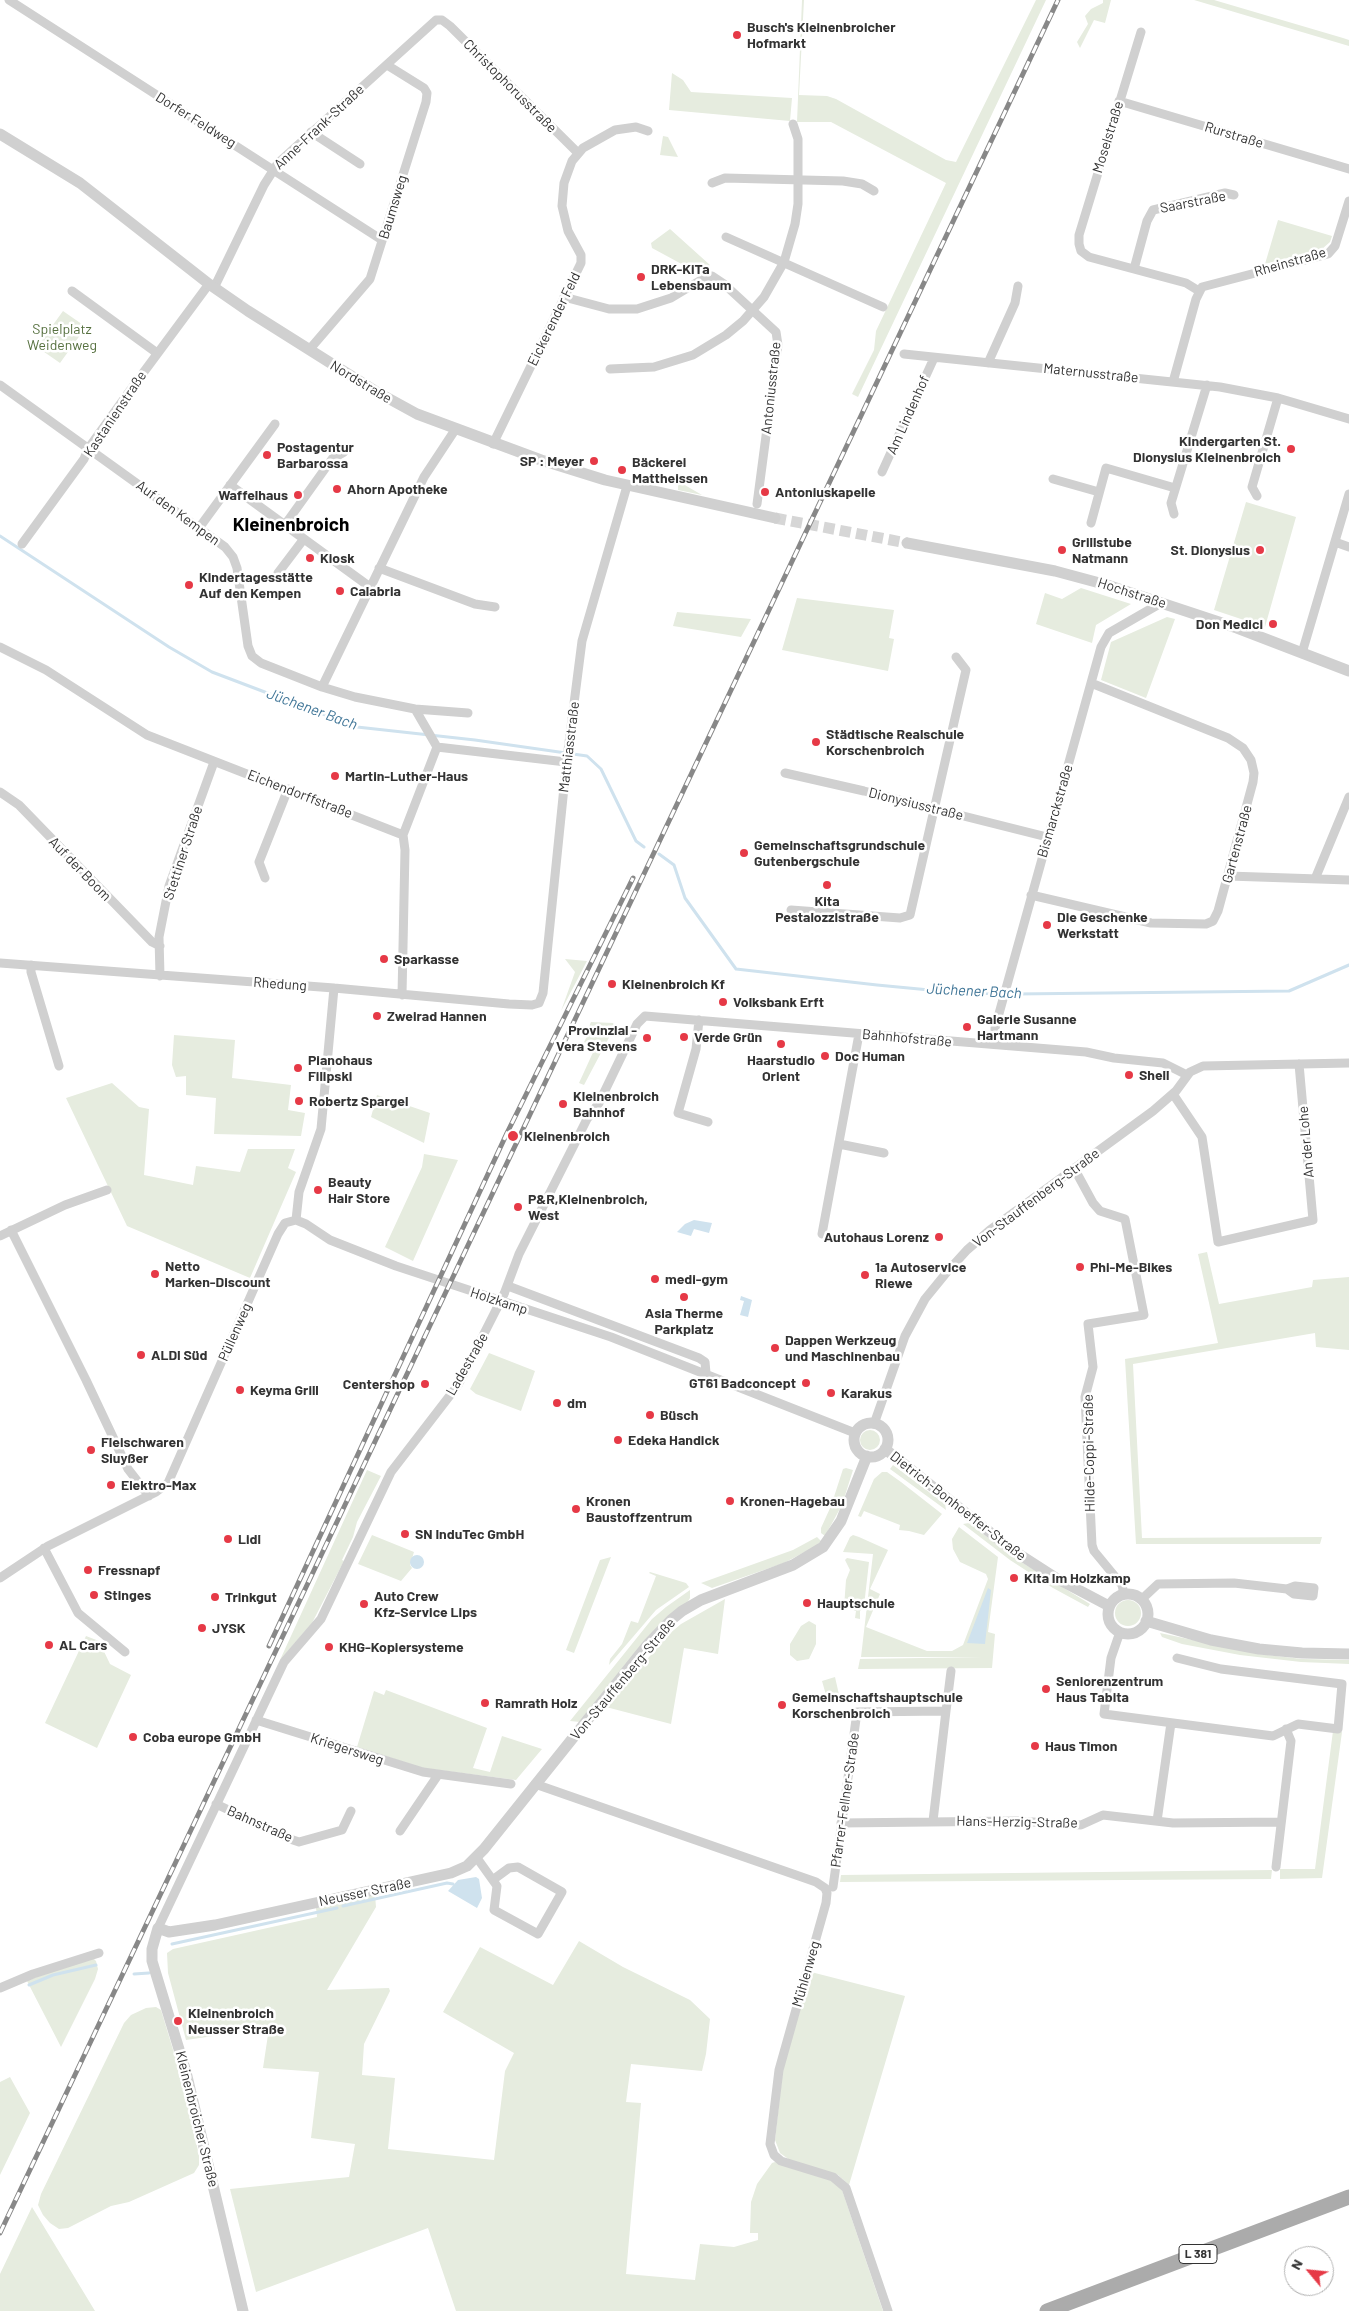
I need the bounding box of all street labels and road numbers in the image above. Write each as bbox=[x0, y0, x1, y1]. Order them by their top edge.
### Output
street label: Christophorusstraße bbox=[460, 36, 560, 136]
street label: Anne-Frank-Straße bbox=[270, 81, 368, 173]
street label: Dorfer Feldweg bbox=[153, 89, 239, 151]
street label: Moselstraße bbox=[1089, 99, 1127, 175]
street label: Rurstraße bbox=[1203, 118, 1265, 152]
street label: Baumsweg bbox=[375, 173, 411, 241]
street label: Saarstraße bbox=[1159, 187, 1227, 217]
street label: Rheinstraße bbox=[1252, 244, 1328, 280]
street label: Eickerender Feld bbox=[524, 269, 584, 369]
street label: Antoniusstraße bbox=[758, 341, 784, 435]
street label: Nordstraße bbox=[327, 357, 395, 407]
street label: Maternusstraße bbox=[1043, 360, 1139, 386]
street label: Kastanienstraße bbox=[80, 368, 150, 460]
street label: Am Lindenhof bbox=[883, 373, 933, 457]
street label: Auf den Kempen bbox=[133, 477, 223, 549]
street label: Hochstraße bbox=[1096, 574, 1168, 612]
street label: Matthiasstraße bbox=[555, 701, 583, 793]
street label: Bismarckstraße bbox=[1034, 762, 1076, 860]
street label: Eichendorffstraße bbox=[245, 766, 355, 822]
street label: Dionysiusstraße bbox=[867, 784, 965, 824]
street label: Gartenstraße bbox=[1219, 803, 1255, 885]
street label: Stettiner Straße bbox=[160, 804, 206, 902]
street label: Auf der Boom bbox=[45, 834, 115, 904]
street label: Rhedung bbox=[253, 974, 307, 994]
street label: Bahnhofstraße bbox=[861, 1026, 953, 1050]
street label: An der Lohe bbox=[1294, 1105, 1318, 1179]
street label: Von-Stauffenberg-Straße bbox=[969, 1145, 1103, 1251]
street label: Holzkamp bbox=[468, 1284, 530, 1318]
street label: Püllenweg bbox=[215, 1300, 255, 1364]
street label: Ladestraße bbox=[442, 1330, 492, 1398]
street label: Hilde-Coppi-Straße bbox=[1080, 1394, 1098, 1512]
street label: Dietrich-Bonhoeffer-Straße bbox=[887, 1448, 1029, 1564]
street label: Von-Stauffenberg-Straße bbox=[567, 1615, 679, 1743]
street label: Kriegersweg bbox=[308, 1729, 386, 1769]
street label: Pfarrer-Fellner-Straße bbox=[827, 1732, 863, 1868]
street label: Bahnstraße bbox=[225, 1802, 295, 1846]
street label: Hans-Herzig-Straße bbox=[956, 1813, 1078, 1831]
street label: Neusser Straße bbox=[317, 1874, 413, 1910]
street label: Mühlenweg bbox=[789, 1939, 823, 2009]
street label: Kleinenbroicher Straße bbox=[172, 2049, 222, 2189]
road number: L 381 bbox=[1179, 2244, 1217, 2264]

